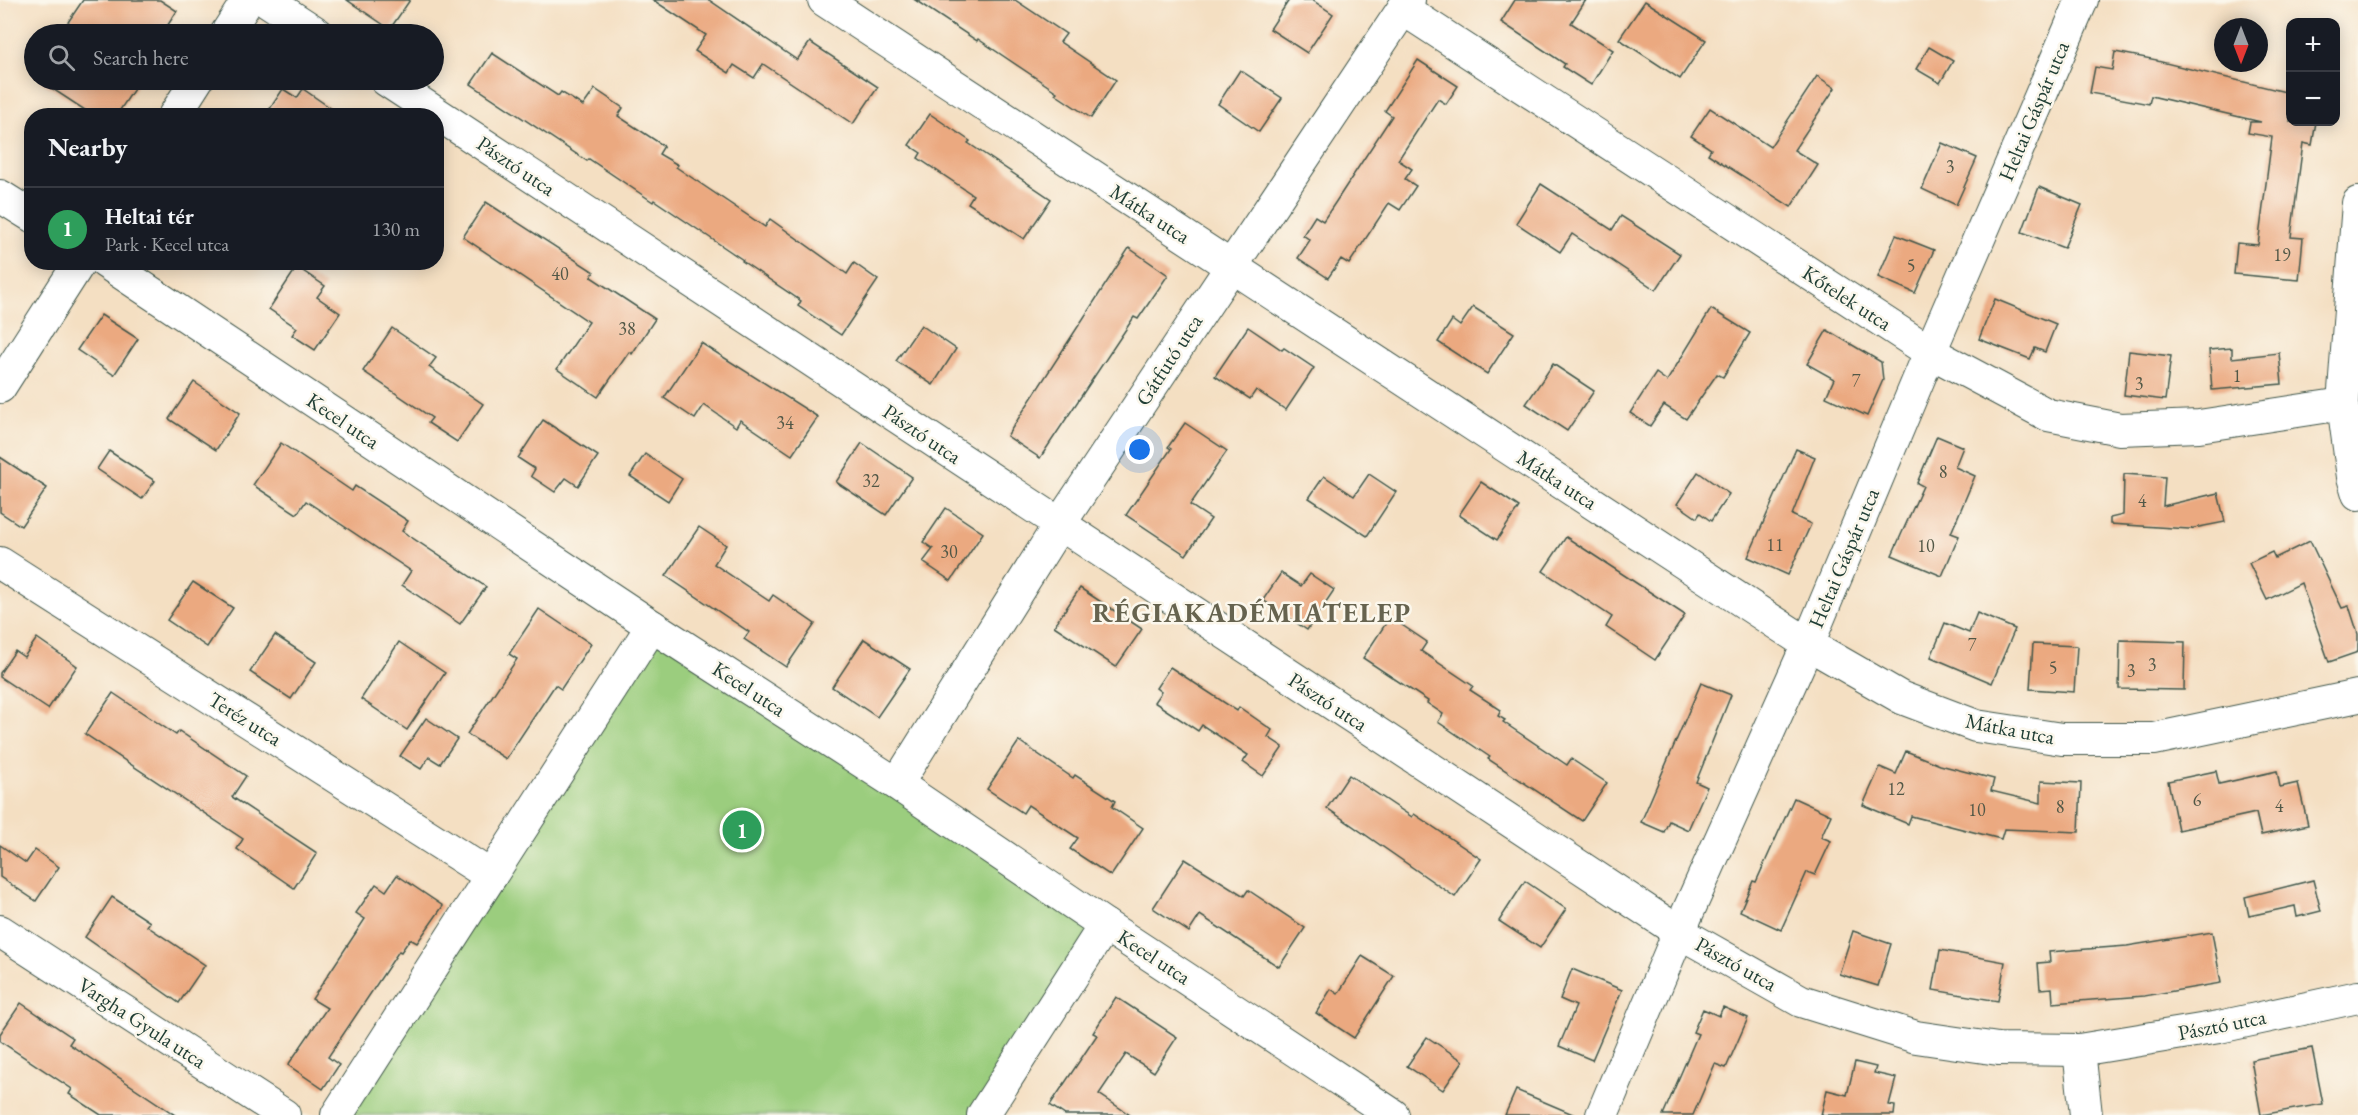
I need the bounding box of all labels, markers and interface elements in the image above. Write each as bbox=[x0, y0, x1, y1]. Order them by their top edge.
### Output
north arrow bbox=[2214, 18, 2268, 72]
map controls bbox=[2286, 18, 2340, 126]
button: + bbox=[2286, 18, 2340, 72]
search box bbox=[24, 24, 444, 90]
street label: Heltai Gáspár utca bbox=[1992, 36, 2075, 185]
icon: search bbox=[45, 41, 78, 74]
text: Search here bbox=[93, 43, 188, 72]
button: − bbox=[2286, 72, 2340, 126]
street label: Pásztó utca bbox=[472, 129, 561, 202]
text: Nearby bbox=[48, 130, 128, 164]
house number: 3 bbox=[1946, 155, 1954, 178]
street label: Mátka utca bbox=[1105, 178, 1196, 250]
text: Heltai tér bbox=[105, 202, 194, 231]
text: 1 bbox=[62, 216, 73, 242]
text: 130 m bbox=[372, 216, 420, 242]
text: Park · Kecel utca bbox=[105, 231, 229, 257]
house number: 19 bbox=[2273, 243, 2291, 266]
house number: 5 bbox=[1907, 254, 1915, 277]
street label: Kőtelek utca bbox=[1798, 259, 1898, 337]
house number: 40 bbox=[551, 262, 569, 285]
street label: Gátfutó utca bbox=[1129, 308, 1208, 410]
house number: 38 bbox=[618, 317, 636, 340]
house number: 1 bbox=[2233, 364, 2241, 387]
house number: 7 bbox=[1852, 369, 1861, 392]
house number: 3 bbox=[2135, 372, 2143, 395]
street label: Kecel utca bbox=[302, 386, 385, 455]
street label: Pásztó utca bbox=[878, 397, 967, 470]
house number: 34 bbox=[776, 411, 794, 434]
your location bbox=[1125, 435, 1154, 464]
street label: Mátka utca bbox=[1512, 444, 1603, 516]
house number: 8 bbox=[1939, 460, 1947, 483]
house number: 32 bbox=[862, 469, 880, 492]
street label: Heltai Gáspár utca bbox=[1802, 483, 1885, 632]
house number: 4 bbox=[2138, 489, 2147, 512]
house number: 11 bbox=[1766, 533, 1784, 556]
house number: 10 bbox=[1917, 534, 1935, 557]
house number: 30 bbox=[940, 540, 958, 563]
district label: RÉGIAKADÉMIATELEP bbox=[1092, 595, 1412, 630]
house number: 7 bbox=[1968, 633, 1977, 656]
house number: 3 bbox=[2148, 653, 2156, 676]
street label: Kecel utca bbox=[707, 655, 792, 723]
house number: 5 bbox=[2049, 656, 2057, 679]
house number: 3 bbox=[2127, 659, 2135, 682]
street label: Pásztó utca bbox=[1284, 666, 1373, 737]
street label: Teréz utca bbox=[203, 685, 288, 752]
street label: Mátka utca bbox=[1963, 707, 2058, 750]
house number: 12 bbox=[1887, 777, 1905, 800]
house number: 6 bbox=[2193, 788, 2202, 811]
house number: 4 bbox=[2275, 794, 2284, 817]
house number: 8 bbox=[2056, 795, 2064, 818]
house number: 10 bbox=[1968, 798, 1986, 821]
pin: 1 bbox=[722, 808, 762, 852]
street label: Kecel utca bbox=[1112, 923, 1197, 991]
street label: Pásztó utca bbox=[1691, 930, 1782, 997]
street label: Vargha Gyula utca bbox=[73, 971, 212, 1074]
street label: Pásztó utca bbox=[2176, 1003, 2269, 1046]

